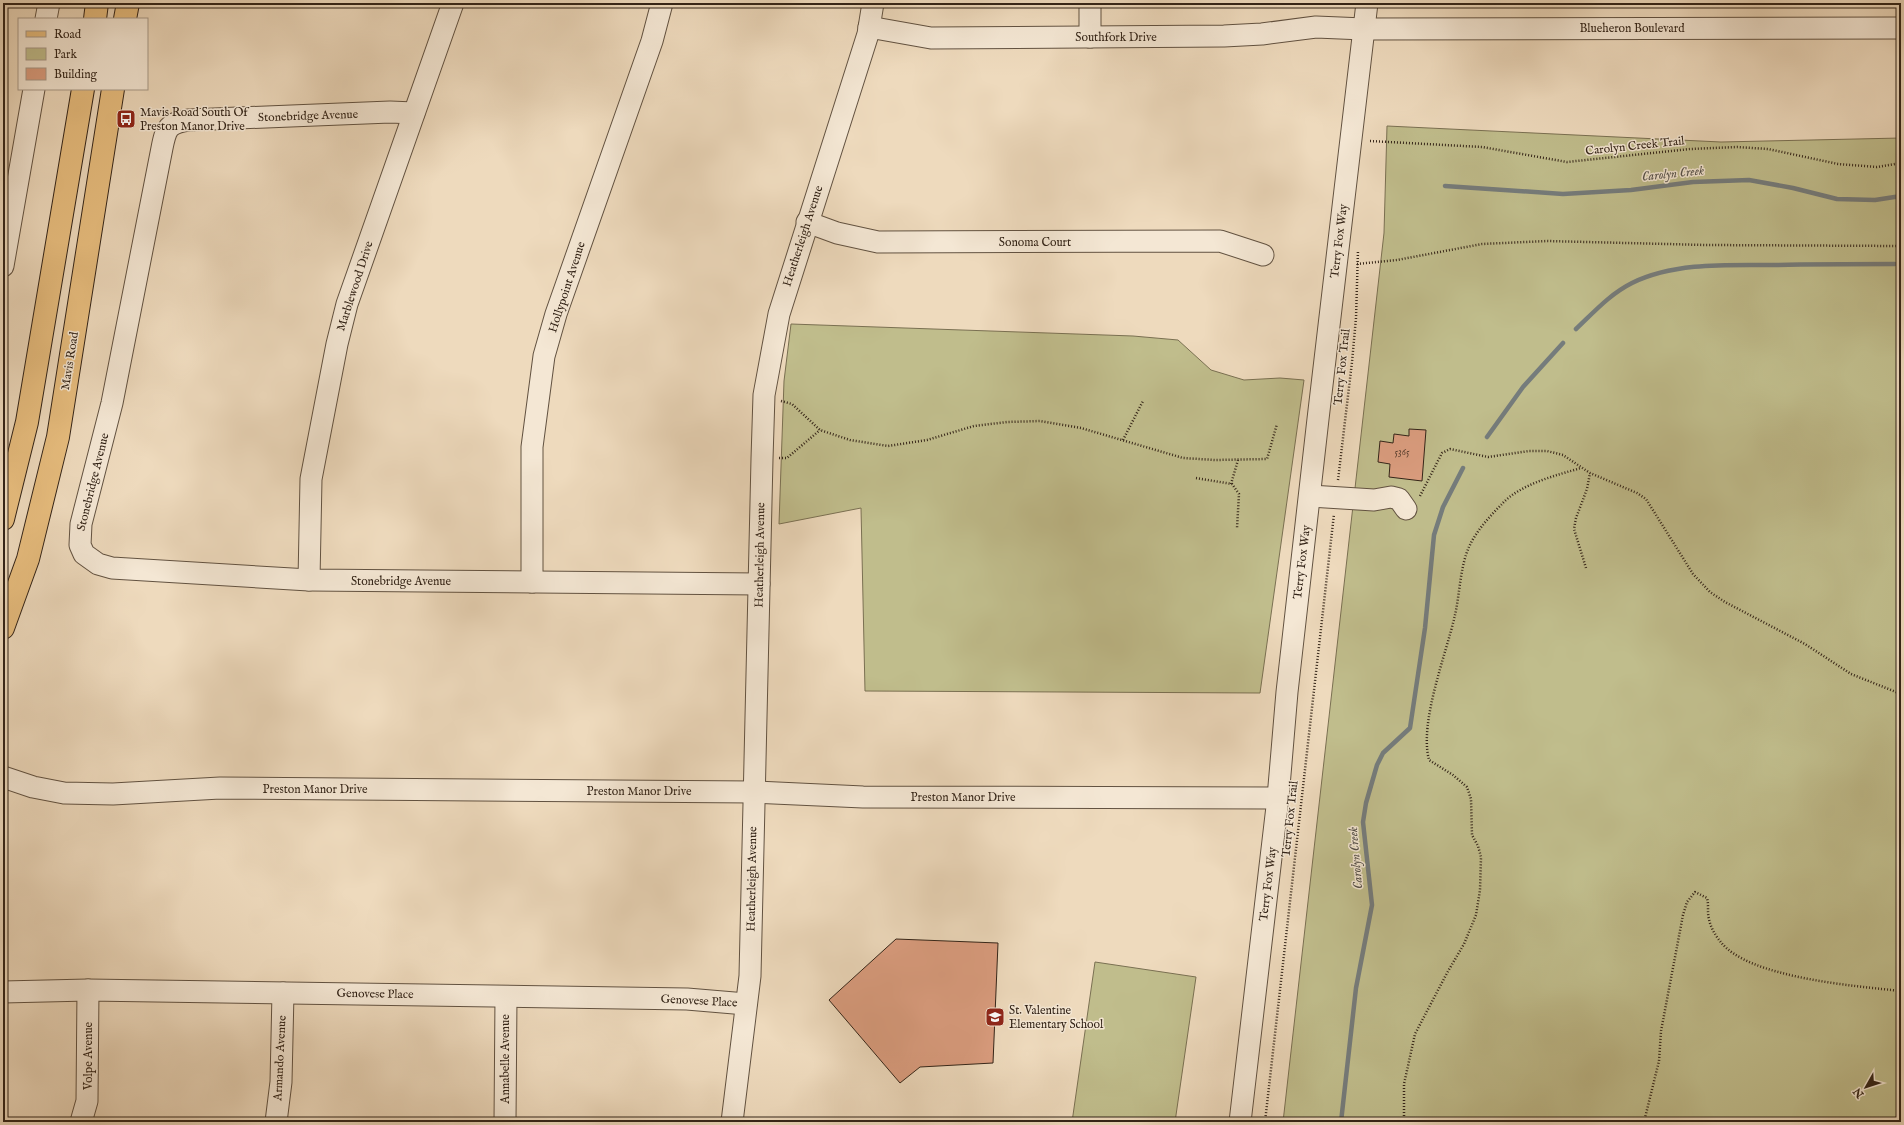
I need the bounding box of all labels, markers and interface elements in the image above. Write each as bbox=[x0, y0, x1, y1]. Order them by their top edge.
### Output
legend bbox=[18, 18, 148, 90]
street label: Blueheron Boulevard bbox=[1579, 21, 1685, 36]
text: Road bbox=[54, 27, 82, 42]
street label: Southfork Drive bbox=[1075, 30, 1157, 45]
text: Park bbox=[54, 47, 77, 62]
text: Building bbox=[54, 67, 98, 82]
place label: Mavis Road South Of Preston Manor Drive bbox=[140, 105, 250, 134]
street label: Stonebridge Avenue bbox=[258, 107, 359, 125]
bus stop icon: Mavis Road South Of Preston Manor Drive bbox=[115, 108, 137, 130]
street label: Carolyn Creek Trail bbox=[1585, 133, 1686, 159]
water label: Carolyn Creek bbox=[1641, 162, 1706, 186]
street label: Heatherleigh Avenue bbox=[780, 183, 827, 288]
street label: Terry Fox Way bbox=[1327, 203, 1351, 279]
street label: Sonoma Court bbox=[999, 235, 1071, 250]
street label: Marblewood Drive bbox=[333, 239, 377, 333]
street label: Hollypoint Avenue bbox=[545, 239, 590, 335]
street label: Terry Fox Trail bbox=[1331, 327, 1354, 406]
street label: Mavis Road bbox=[58, 330, 82, 391]
street label: Stonebridge Avenue bbox=[74, 431, 113, 532]
house number: 5365 bbox=[1394, 446, 1410, 459]
street label: Heatherleigh Avenue bbox=[752, 502, 768, 608]
street label: Terry Fox Way bbox=[1290, 524, 1314, 600]
street label: Stonebridge Avenue bbox=[351, 574, 452, 589]
street label: Terry Fox Trail bbox=[1279, 779, 1302, 858]
street label: Preston Manor Drive bbox=[263, 782, 368, 797]
street label: Preston Manor Drive bbox=[587, 784, 692, 799]
street label: Preston Manor Drive bbox=[911, 790, 1016, 805]
water label: Carolyn Creek bbox=[1345, 825, 1367, 890]
street label: Heatherleigh Avenue bbox=[744, 826, 760, 932]
street label: Terry Fox Way bbox=[1256, 846, 1280, 922]
street label: Genovese Place bbox=[336, 986, 414, 1002]
street label: Genovese Place bbox=[660, 991, 738, 1011]
place label: St. Valentine Elementary School bbox=[1009, 1003, 1104, 1032]
school or university icon: St. Valentine Elementary School bbox=[984, 1006, 1006, 1028]
street label: Armando Avenue bbox=[270, 1014, 290, 1102]
street label: Annabelle Avenue bbox=[498, 1014, 513, 1105]
street label: Volpe Avenue bbox=[81, 1021, 97, 1091]
north arrow bbox=[1846, 1067, 1886, 1107]
text: N bbox=[1850, 1084, 1868, 1102]

